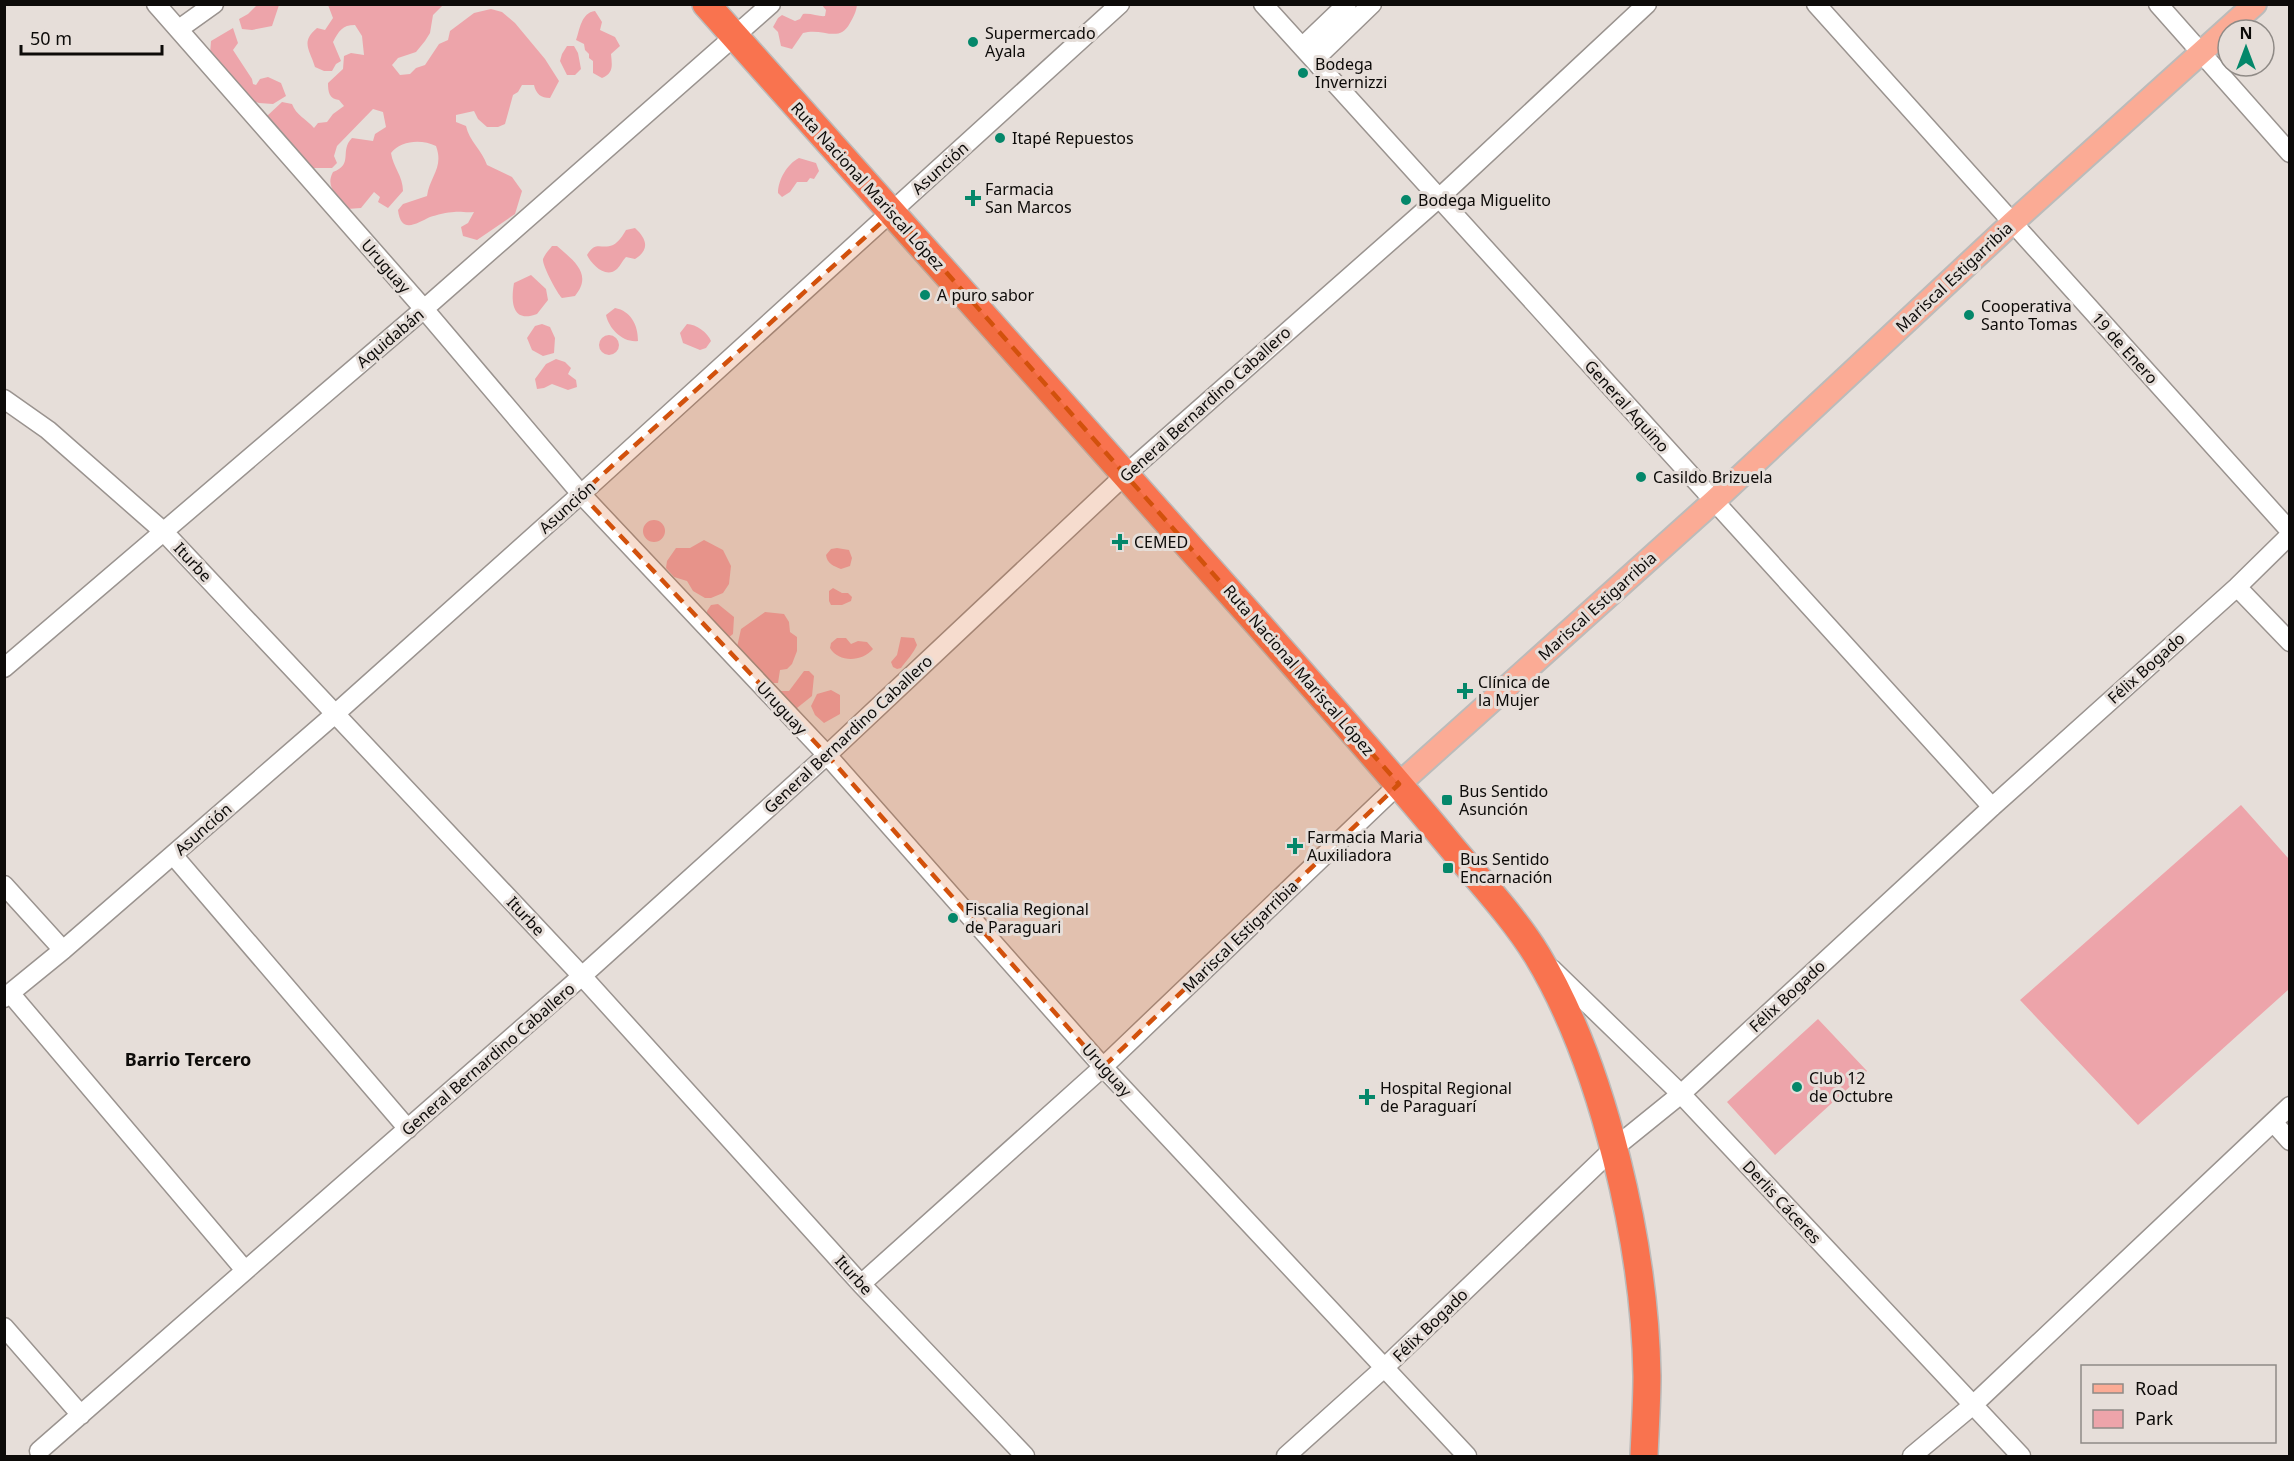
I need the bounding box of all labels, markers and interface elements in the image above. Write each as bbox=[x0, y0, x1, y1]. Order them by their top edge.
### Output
scale bar bbox=[21, 18, 162, 56]
north arrow bbox=[2216, 18, 2276, 78]
place label: Supermercado Ayala bbox=[985, 22, 1096, 62]
text: N bbox=[2239, 22, 2253, 44]
text: 50 m bbox=[30, 26, 72, 50]
marker: Supermercado Ayala bbox=[966, 35, 980, 49]
place label: Bodega Invernizzi bbox=[1315, 53, 1387, 93]
marker: Bodega Invernizzi bbox=[1296, 66, 1310, 80]
street label: Ruta Nacional Mariscal López bbox=[786, 97, 950, 275]
place label: Itapé Repuestos bbox=[1012, 127, 1134, 149]
marker: Itapé Repuestos bbox=[993, 131, 1007, 145]
street label: Asunción bbox=[907, 137, 973, 199]
place label: Farmacia San Marcos bbox=[985, 178, 1072, 218]
place label: Bodega Miguelito bbox=[1418, 189, 1551, 211]
marker: Farmacia San Marcos bbox=[966, 191, 980, 205]
marker: Bodega Miguelito bbox=[1399, 193, 1413, 207]
street label: Mariscal Estigarribia bbox=[1891, 217, 2017, 337]
street label: Uruguay bbox=[356, 234, 416, 298]
place label: A puro sabor bbox=[937, 284, 1034, 306]
marker: A puro sabor bbox=[918, 288, 932, 302]
place label: Cooperativa Santo Tomas bbox=[1981, 295, 2077, 335]
street label: Aquidabán bbox=[352, 303, 428, 373]
street label: 19 de Enero bbox=[2087, 307, 2163, 389]
marker: Cooperativa Santo Tomas bbox=[1962, 308, 1976, 322]
street label: General Bernardino Caballero bbox=[1115, 321, 1295, 487]
street label: General Aquino bbox=[1580, 355, 1674, 457]
place label: Casildo Brizuela bbox=[1653, 466, 1772, 488]
marker: Casildo Brizuela bbox=[1634, 470, 1648, 484]
street label: Asunción bbox=[534, 476, 600, 538]
place label: CEMED bbox=[1134, 531, 1188, 553]
marker: CEMED bbox=[1111, 533, 1129, 551]
street label: Iturbe bbox=[169, 537, 217, 587]
street label: Mariscal Estigarribia bbox=[1533, 547, 1661, 665]
street label: Ruta Nacional Mariscal López bbox=[1219, 580, 1379, 760]
street label: Félix Bogado bbox=[2103, 627, 2189, 709]
street label: General Bernardino Caballero bbox=[759, 650, 937, 818]
place label: Clínica de la Mujer bbox=[1478, 671, 1550, 711]
street label: Uruguay bbox=[752, 677, 813, 740]
marker: Clínica de la Mujer bbox=[1456, 682, 1474, 700]
place label: Bus Sentido Asunción bbox=[1459, 780, 1548, 820]
marker: Bus Sentido Asunción bbox=[1440, 793, 1454, 807]
street label: Asunción bbox=[170, 798, 236, 860]
place label: Farmacia Maria Auxiliadora bbox=[1307, 826, 1423, 866]
marker: Farmacia Maria Auxiliadora bbox=[1288, 839, 1302, 853]
place label: Bus Sentido Encarnación bbox=[1460, 848, 1552, 888]
marker: Bus Sentido Encarnación bbox=[1441, 861, 1455, 875]
street label: Mariscal Estigarribia bbox=[1178, 875, 1302, 997]
street label: Iturbe bbox=[502, 891, 550, 941]
place label: Fiscalia Regional de Paraguari bbox=[965, 898, 1089, 938]
marker: Fiscalia Regional de Paraguari bbox=[946, 911, 960, 925]
street label: Félix Bogado bbox=[1744, 955, 1830, 1037]
street label: General Bernardino Caballero bbox=[397, 977, 579, 1141]
street label: Uruguay bbox=[1077, 1038, 1138, 1102]
district label: Barrio Tercero bbox=[125, 1047, 251, 1071]
place label: Club 12 de Octubre bbox=[1809, 1067, 1893, 1107]
place label: Hospital Regional de Paraguarí bbox=[1380, 1077, 1512, 1117]
marker: Club 12 de Octubre bbox=[1790, 1080, 1804, 1094]
marker: Hospital Regional de Paraguarí bbox=[1358, 1088, 1376, 1106]
street label: Derlis Cáceres bbox=[1738, 1156, 1826, 1248]
street label: Iturbe bbox=[830, 1250, 878, 1300]
street label: Félix Bogado bbox=[1388, 1284, 1472, 1366]
legend bbox=[2081, 1365, 2276, 1443]
text: Road bbox=[2135, 1376, 2178, 1400]
text: Park bbox=[2135, 1406, 2173, 1430]

